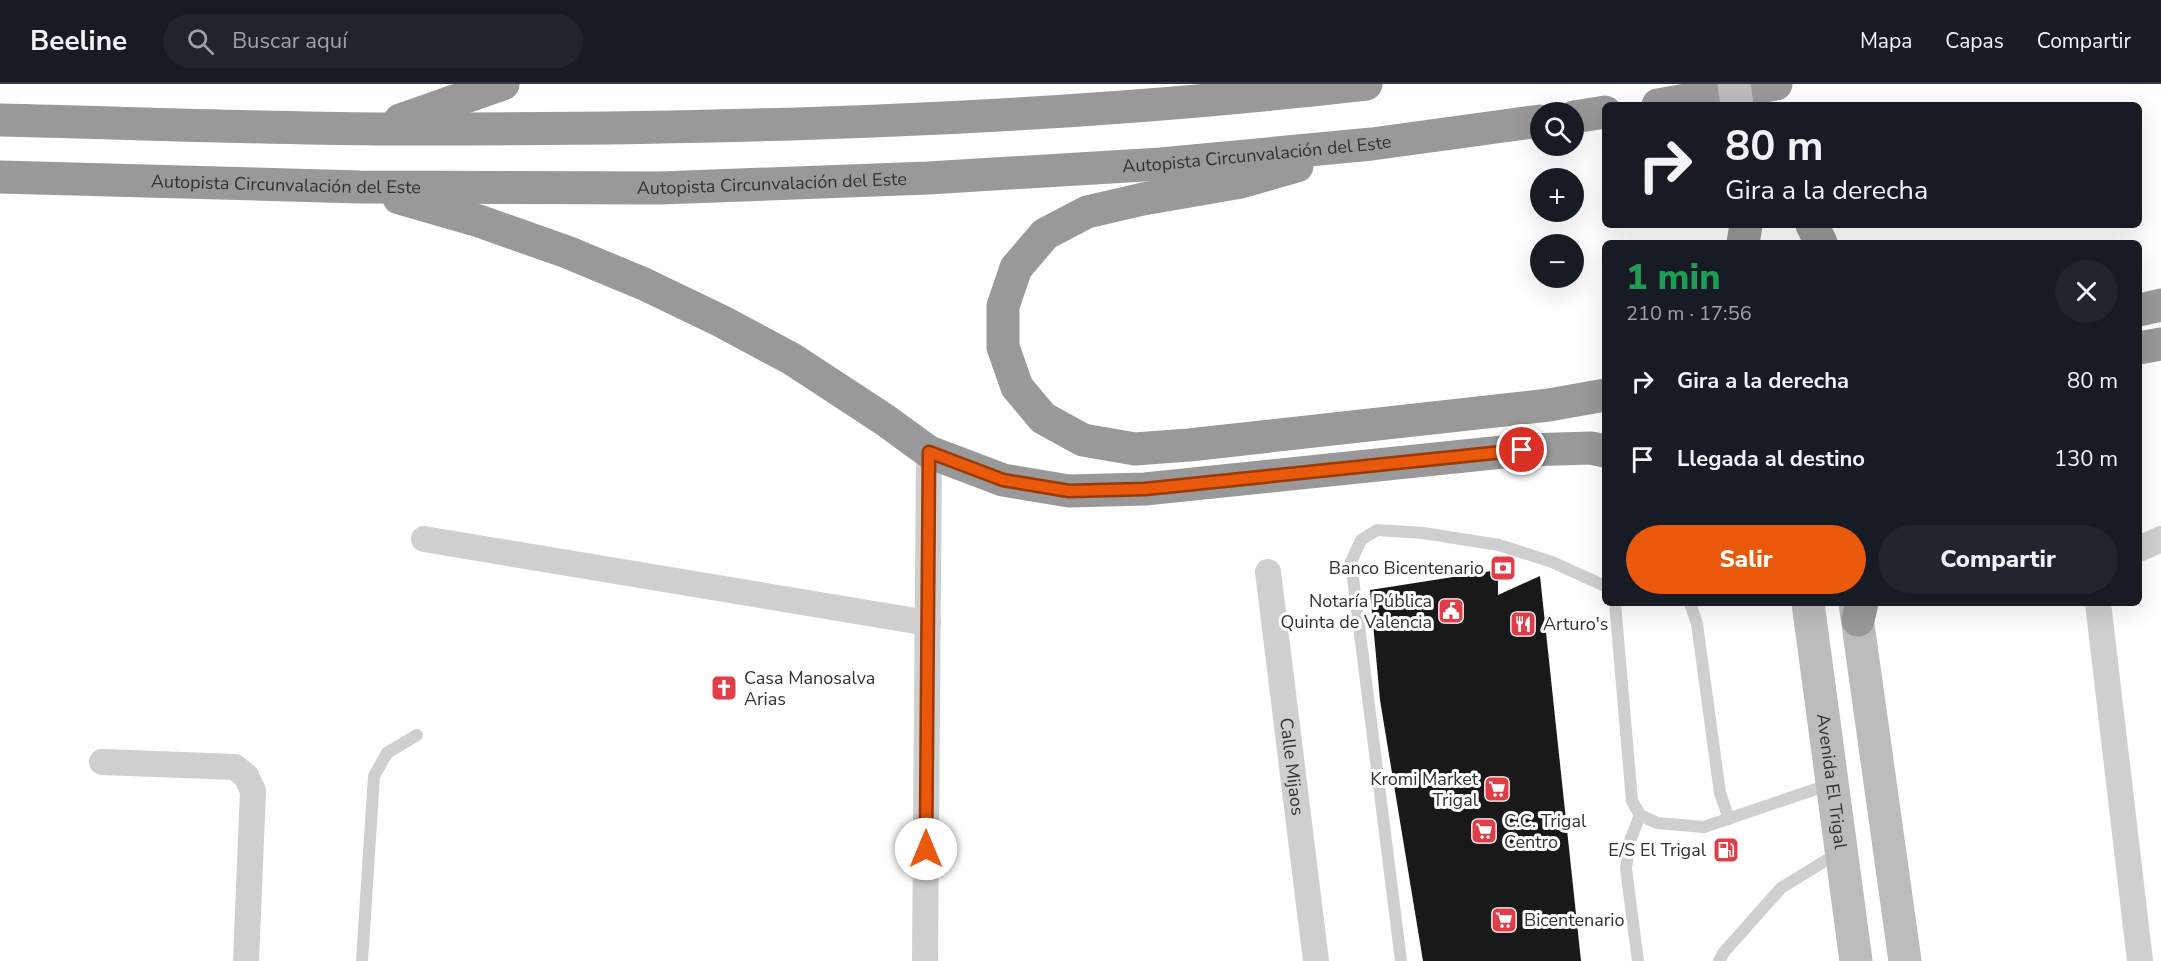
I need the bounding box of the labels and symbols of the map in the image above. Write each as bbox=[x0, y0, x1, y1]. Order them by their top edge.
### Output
street label: Autopista Circunvalación del Este bbox=[1122, 129, 1393, 178]
street label: Autopista Circunvalación del Este bbox=[637, 167, 907, 200]
street label: Autopista Circunvalación del Este bbox=[151, 169, 421, 199]
pin bbox=[1496, 424, 1547, 475]
bank icon: Banco Bicentenario bbox=[1488, 553, 1518, 583]
place label: Banco Bicentenario bbox=[1329, 556, 1484, 580]
place label: Notaría Pública Quinta de Valencia bbox=[1281, 589, 1432, 634]
public building icon: Notaría Pública Quinta de Valencia bbox=[1436, 596, 1466, 626]
restaurant icon: Arturo's bbox=[1508, 609, 1538, 639]
place label: Arturo's bbox=[1543, 612, 1608, 636]
place label: Casa Manosalva Arias bbox=[744, 666, 875, 711]
church icon: Casa Manosalva Arias bbox=[709, 673, 739, 703]
street label: Avenida El Trigal bbox=[1811, 712, 1853, 851]
street label: Calle Mijaos bbox=[1274, 716, 1310, 817]
place label: Kromi Market Trigal bbox=[1370, 767, 1479, 812]
supermarket icon: Kromi Market Trigal bbox=[1482, 774, 1512, 804]
place label: C.C. Trigal Centro bbox=[1504, 809, 1587, 854]
supermarket icon: C.C. Trigal Centro bbox=[1469, 816, 1499, 846]
position arrow bbox=[894, 817, 958, 881]
fuel station icon: E/S El Trigal bbox=[1711, 835, 1741, 865]
place label: E/S El Trigal bbox=[1608, 838, 1707, 862]
supermarket icon: Bicentenario bbox=[1489, 905, 1519, 935]
place label: Bicentenario bbox=[1524, 908, 1624, 932]

